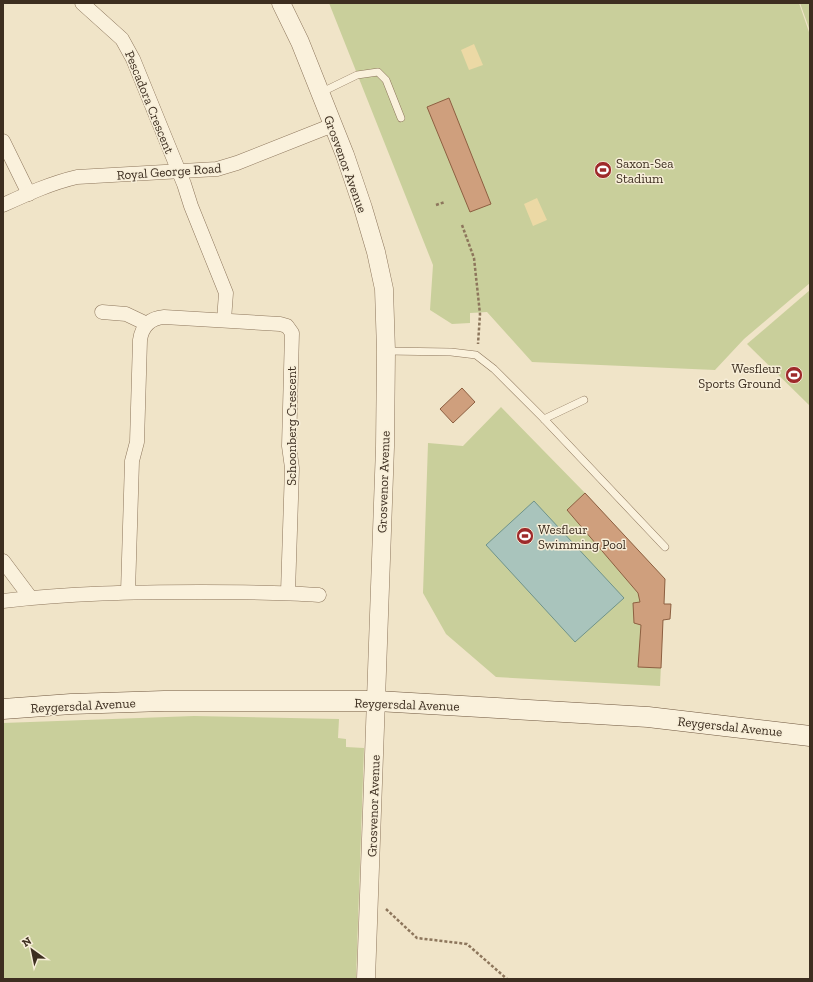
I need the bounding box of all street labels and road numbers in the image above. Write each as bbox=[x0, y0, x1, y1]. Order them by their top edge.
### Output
street label: Pescadora Crescent bbox=[122, 48, 177, 156]
street label: Grosvenor Avenue bbox=[321, 113, 370, 215]
street label: Royal George Road bbox=[116, 160, 222, 183]
street label: Schoonberg Crescent bbox=[284, 366, 299, 486]
street label: Grosvenor Avenue bbox=[374, 431, 393, 533]
street label: Reygersdal Avenue bbox=[30, 695, 136, 716]
street label: Reygersdal Avenue bbox=[354, 695, 460, 714]
street label: Reygersdal Avenue bbox=[677, 714, 783, 739]
street label: Grosvenor Avenue bbox=[364, 755, 383, 857]

